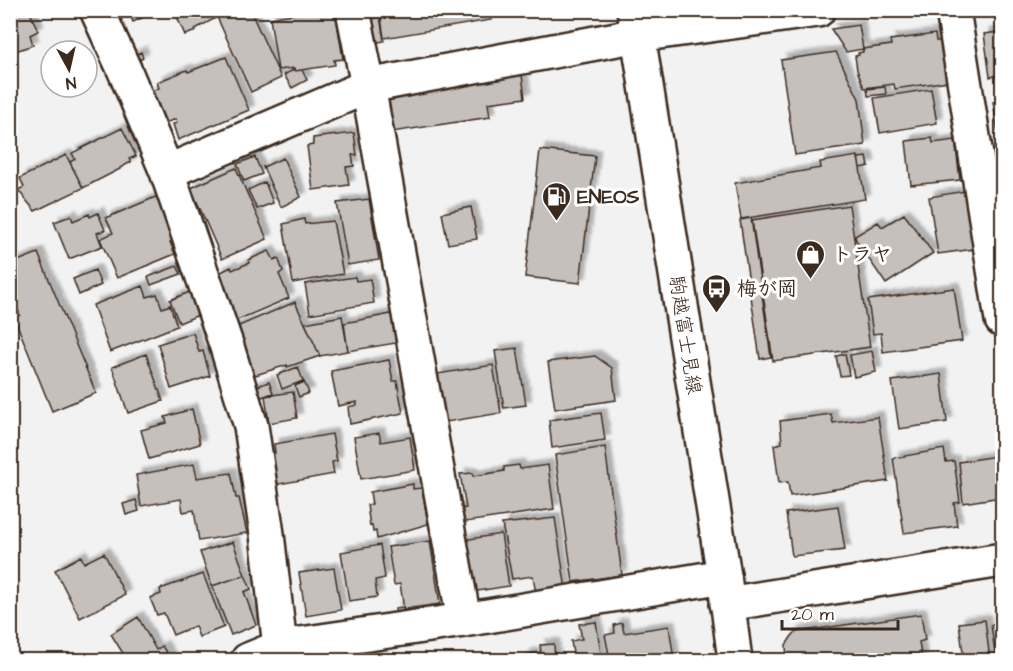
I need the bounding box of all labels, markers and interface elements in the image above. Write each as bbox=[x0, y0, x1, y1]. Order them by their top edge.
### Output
north arrow bbox=[39, 39, 99, 99]
text: N bbox=[64, 71, 77, 94]
fuel station icon: ENEOS bbox=[540, 180, 572, 222]
place label: ENEOS bbox=[577, 183, 640, 211]
shop icon: トラヤ bbox=[795, 238, 827, 280]
place label: トラヤ bbox=[832, 241, 892, 269]
bus stop icon: 梅が岡 bbox=[700, 272, 732, 314]
street label: 駒越富士見線 bbox=[662, 274, 708, 397]
place label: 梅が岡 bbox=[737, 275, 797, 303]
scale bar bbox=[782, 593, 898, 631]
text: 20 m bbox=[791, 602, 834, 627]

